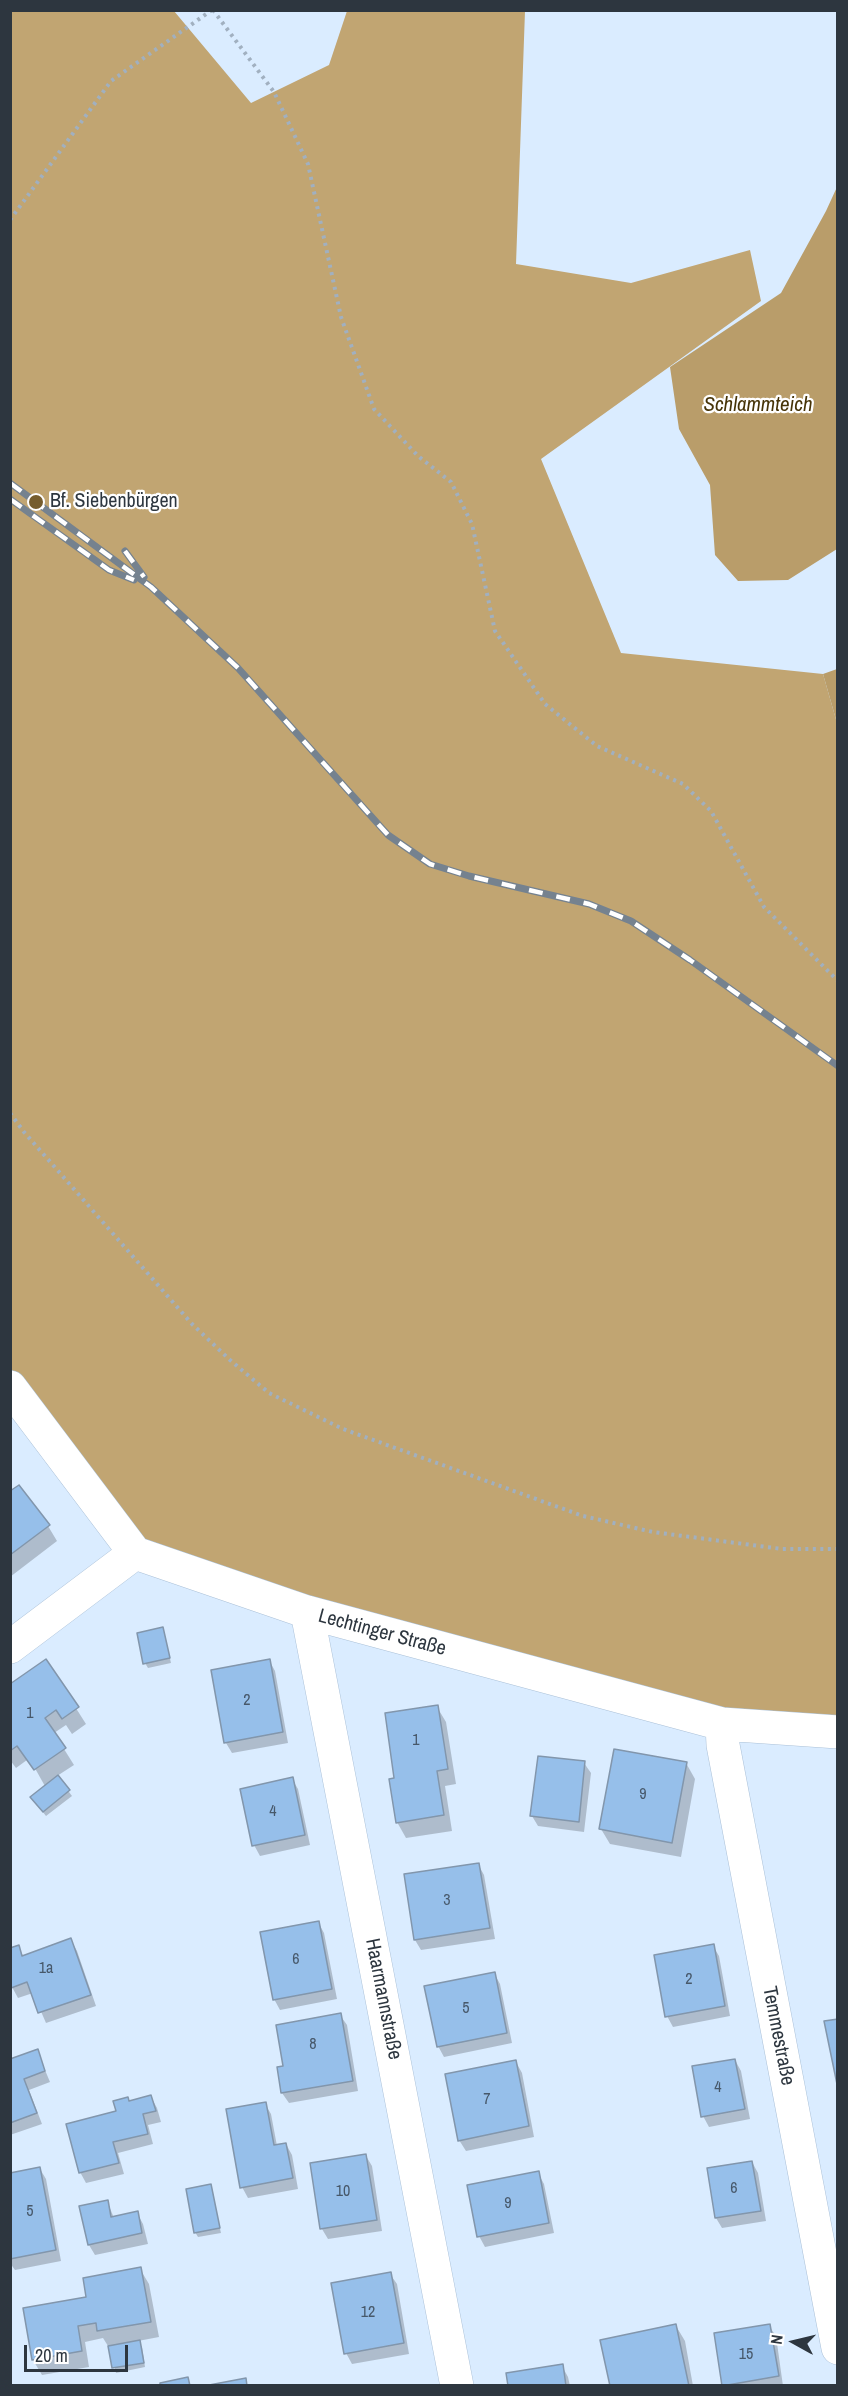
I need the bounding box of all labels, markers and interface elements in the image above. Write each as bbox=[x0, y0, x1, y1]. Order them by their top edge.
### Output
water label: Schlammteich bbox=[703, 392, 813, 418]
place label: Bf. Siebenbürgen bbox=[50, 490, 178, 514]
marker: Bf. Siebenbürgen bbox=[27, 493, 45, 511]
street label: Lechtinger Straße bbox=[315, 1604, 449, 1662]
house number: 2 bbox=[243, 1691, 251, 1711]
house number: 1 bbox=[26, 1704, 34, 1724]
house number: 1 bbox=[412, 1731, 420, 1751]
house number: 9 bbox=[639, 1785, 647, 1805]
house number: 4 bbox=[269, 1802, 277, 1822]
house number: 3 bbox=[443, 1891, 451, 1911]
street label: Haarmannstraße bbox=[359, 1936, 407, 2062]
house number: 6 bbox=[292, 1950, 300, 1970]
house number: 1a bbox=[39, 1959, 53, 1979]
house number: 2 bbox=[685, 1970, 693, 1990]
street label: Temmestraße bbox=[757, 1985, 799, 2087]
house number: 5 bbox=[462, 1999, 470, 2019]
house number: 8 bbox=[309, 2035, 317, 2055]
house number: 4 bbox=[714, 2078, 722, 2098]
house number: 7 bbox=[483, 2090, 491, 2110]
house number: 6 bbox=[730, 2179, 738, 2199]
house number: 10 bbox=[336, 2182, 350, 2202]
house number: 9 bbox=[504, 2194, 512, 2214]
house number: 5 bbox=[26, 2202, 34, 2222]
house number: 12 bbox=[361, 2303, 375, 2323]
north arrow bbox=[764, 2312, 824, 2372]
scale bar bbox=[27, 2333, 130, 2371]
text: N bbox=[765, 2333, 788, 2346]
text: 20 m bbox=[35, 2343, 68, 2368]
house number: 15 bbox=[739, 2345, 753, 2365]

